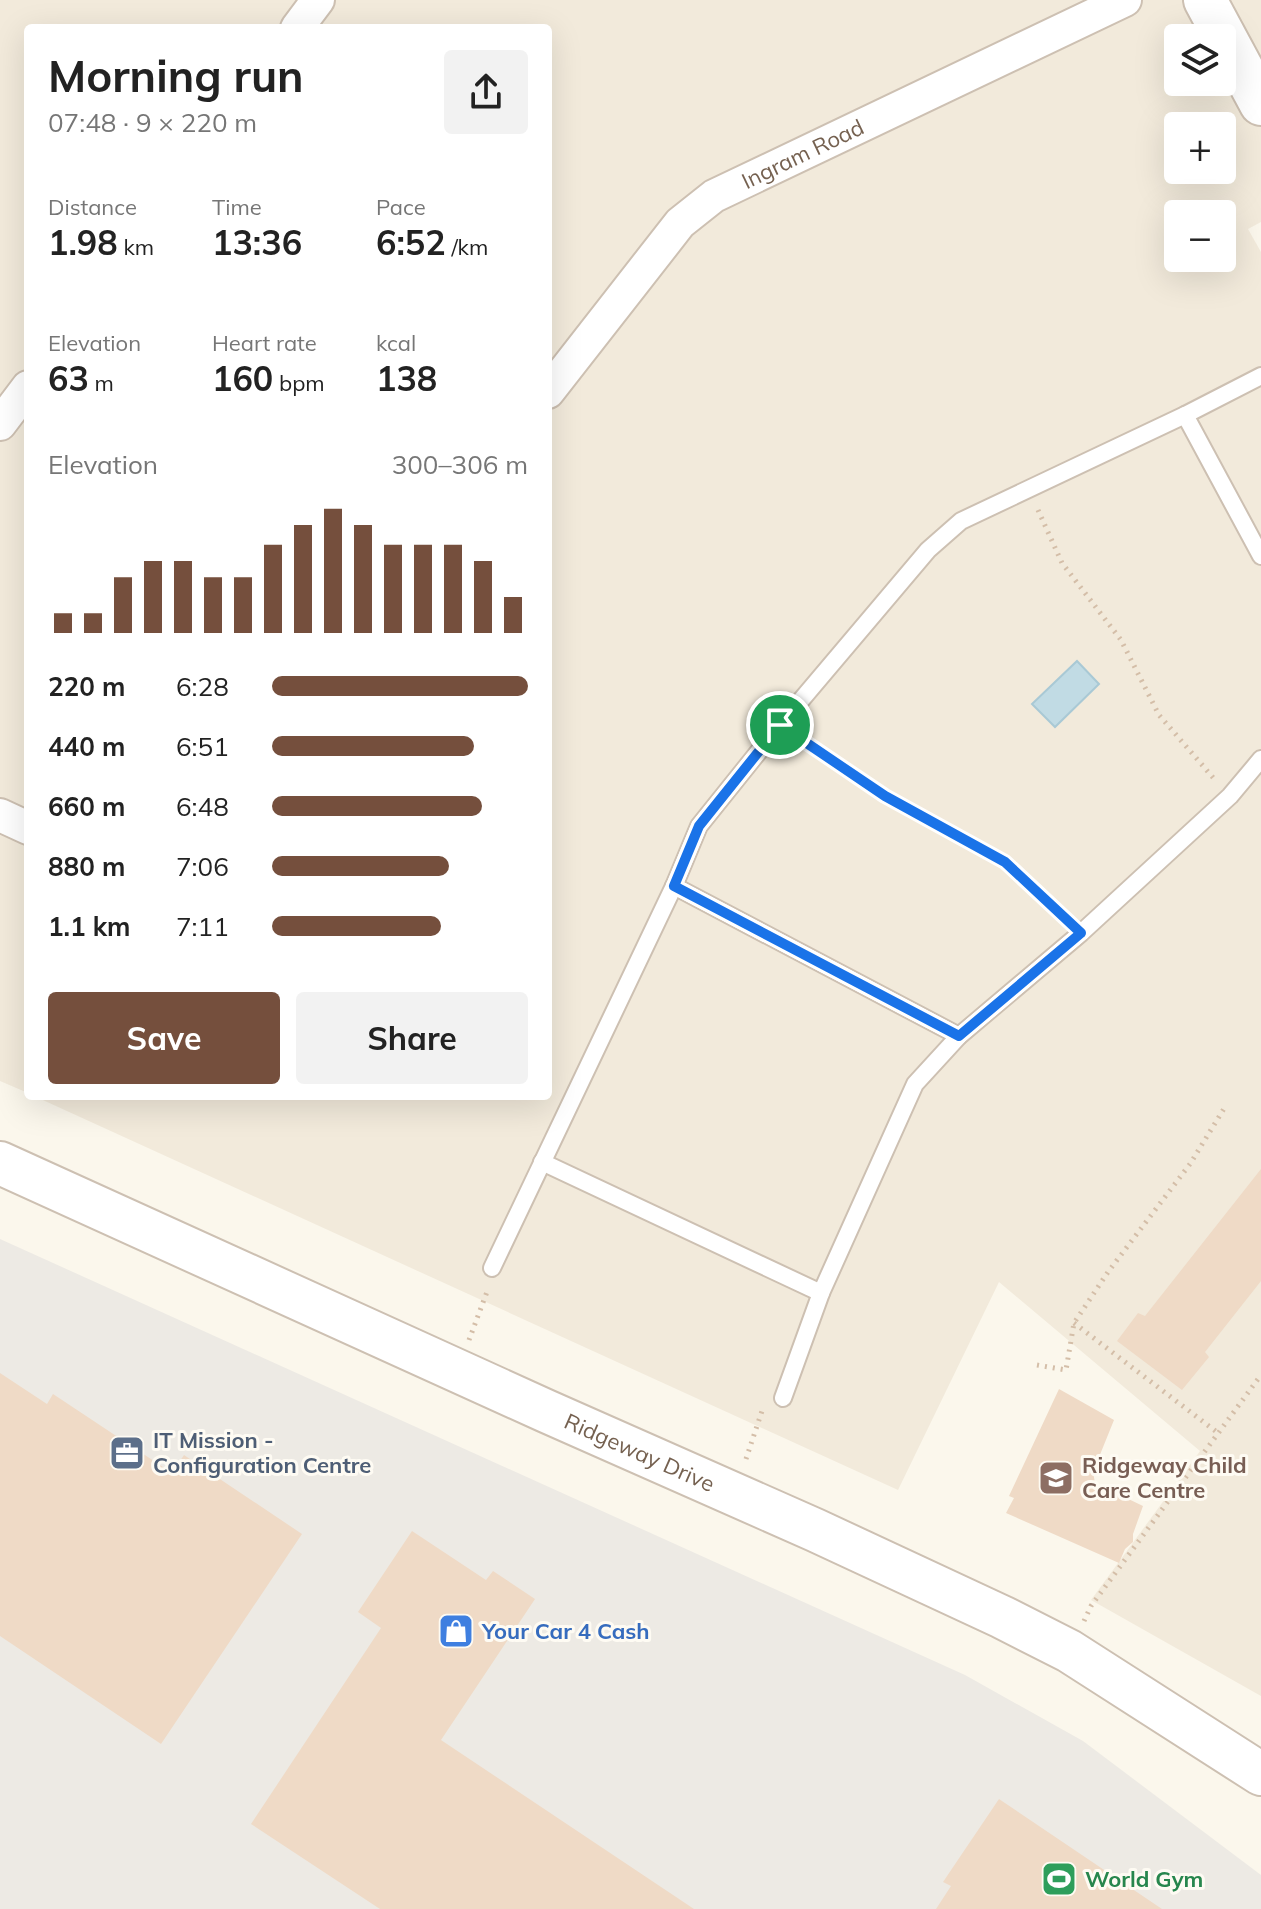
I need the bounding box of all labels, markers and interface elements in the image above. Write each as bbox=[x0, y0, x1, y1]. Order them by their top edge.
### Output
map controls bbox=[1164, 24, 1236, 272]
button: layers bbox=[1164, 24, 1236, 96]
text: Morning run bbox=[48, 48, 304, 103]
button: share bbox=[444, 50, 528, 134]
text: 07:48 · 9 × 220 m bbox=[48, 106, 257, 139]
button: + bbox=[1164, 112, 1236, 184]
street label: Ingram Road bbox=[737, 113, 868, 195]
text: Distance bbox=[48, 193, 137, 221]
text: Time bbox=[212, 193, 262, 221]
text: Pace bbox=[376, 193, 426, 221]
button: − bbox=[1164, 200, 1236, 272]
text: 1.98 bbox=[48, 221, 118, 264]
text: 13:36 bbox=[212, 221, 302, 264]
text: 6:52 bbox=[376, 221, 446, 264]
text: km bbox=[118, 233, 154, 261]
text: /km bbox=[446, 233, 488, 261]
text: Elevation bbox=[48, 329, 141, 357]
text: Heart rate bbox=[212, 329, 317, 357]
text: kcal bbox=[376, 329, 416, 357]
text: 63 bbox=[48, 357, 89, 400]
text: 160 bbox=[212, 357, 273, 400]
text: 138 bbox=[376, 357, 437, 400]
text: m bbox=[89, 369, 114, 397]
text: bpm bbox=[273, 369, 325, 397]
text: Elevation bbox=[48, 448, 158, 481]
text: 300–306 m bbox=[392, 448, 528, 481]
text: 220 m bbox=[48, 670, 125, 703]
text: 6:28 bbox=[176, 670, 229, 703]
pin bbox=[746, 691, 814, 759]
icon: arrive bbox=[758, 703, 802, 747]
text: 440 m bbox=[48, 730, 125, 763]
text: 6:51 bbox=[176, 730, 229, 763]
text: 660 m bbox=[48, 790, 125, 823]
text: 6:48 bbox=[176, 790, 229, 823]
text: 880 m bbox=[48, 850, 125, 883]
text: 7:06 bbox=[176, 850, 229, 883]
text: 1.1 km bbox=[48, 910, 131, 943]
text: 7:11 bbox=[176, 910, 229, 943]
button: Save bbox=[48, 992, 280, 1084]
button: Share bbox=[296, 992, 528, 1084]
street label: Ridgeway Drive bbox=[560, 1407, 719, 1498]
place label: IT Mission - Configuration Centre bbox=[153, 1426, 371, 1479]
office icon: IT Mission - Configuration Centre bbox=[108, 1434, 146, 1472]
place label: Ridgeway Child Care Centre bbox=[1082, 1451, 1247, 1504]
school or university icon: Ridgeway Child Care Centre bbox=[1037, 1459, 1075, 1497]
shop icon: Your Car 4 Cash bbox=[437, 1612, 475, 1650]
place label: Your Car 4 Cash bbox=[481, 1617, 650, 1645]
sports icon: World Gym bbox=[1040, 1860, 1078, 1898]
place label: World Gym bbox=[1085, 1865, 1203, 1893]

